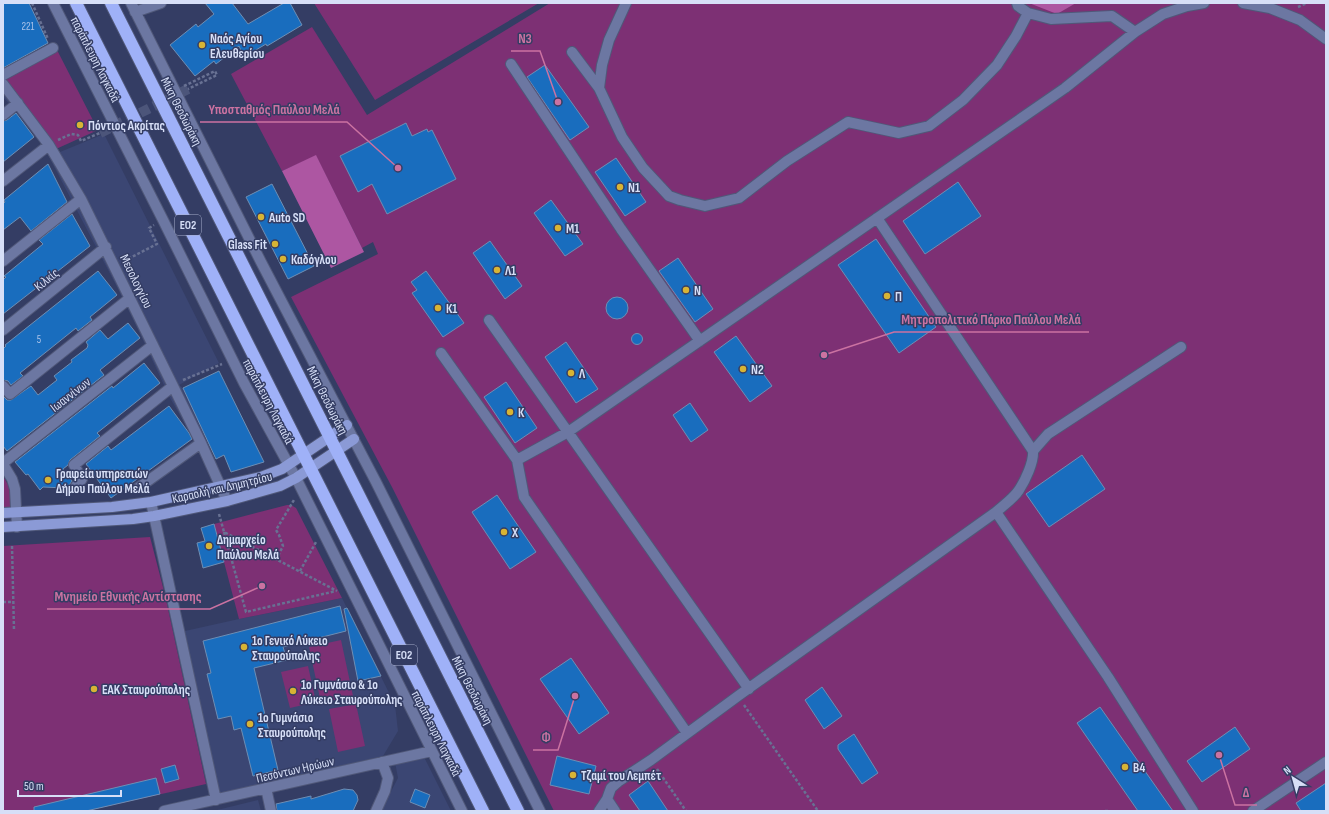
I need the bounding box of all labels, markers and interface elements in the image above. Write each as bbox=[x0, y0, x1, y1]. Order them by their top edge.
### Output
street label: παράπλευρη Λαγκαδά bbox=[67, 14, 124, 105]
house number: 221 bbox=[22, 20, 35, 33]
callout: Ν3 bbox=[511, 25, 540, 51]
text: Ν3 bbox=[518, 30, 532, 47]
place label: Ναός Αγίου Ελευθερίου bbox=[210, 31, 265, 62]
marker: Ναός Αγίου Ελευθερίου bbox=[197, 40, 207, 50]
street label: Μίκη Θεοδωράκη bbox=[157, 74, 205, 148]
callout: Υποσταθμός Παύλου Μελά bbox=[200, 96, 347, 122]
text: Υποσταθμός Παύλου Μελά bbox=[208, 101, 340, 118]
place label: Πόντιος Ακρίτας bbox=[88, 118, 165, 134]
marker: Πόντιος Ακρίτας bbox=[75, 120, 85, 130]
place label: Ν1 bbox=[628, 180, 640, 196]
marker: Ν1 bbox=[615, 182, 625, 192]
place label: Auto SD bbox=[268, 210, 306, 226]
marker: Auto SD bbox=[256, 212, 266, 222]
road number: ΕΟ2 bbox=[175, 215, 201, 235]
place label: Μ1 bbox=[566, 221, 579, 237]
marker: Μ1 bbox=[553, 223, 563, 233]
place label: Glass Fit bbox=[228, 237, 268, 253]
marker: Glass Fit bbox=[270, 239, 280, 249]
street label: Μεσολογγίου bbox=[116, 252, 156, 311]
place label: Καδόγλου bbox=[291, 252, 337, 268]
marker: Καδόγλου bbox=[278, 254, 288, 264]
place label: Λ1 bbox=[504, 263, 516, 279]
street label: Κιλκίς bbox=[31, 265, 62, 295]
marker: Λ1 bbox=[492, 265, 502, 275]
place label: Ν bbox=[694, 283, 701, 299]
marker: Ν bbox=[681, 285, 691, 295]
place label: Π bbox=[895, 289, 902, 305]
marker: Π bbox=[882, 291, 892, 301]
place label: Κ1 bbox=[446, 301, 457, 317]
marker: Κ1 bbox=[433, 303, 443, 313]
callout: Μητροπολιτικό Πάρκο Παύλου Μελά bbox=[894, 306, 1089, 332]
text: Μητροπολιτικό Πάρκο Παύλου Μελά bbox=[901, 311, 1082, 328]
house number: 5 bbox=[37, 333, 41, 346]
street label: παράπλευρη Λαγκαδά bbox=[239, 356, 297, 447]
place label: Ν2 bbox=[751, 362, 764, 378]
street label: Μίκη Θεοδωράκη bbox=[303, 363, 351, 437]
marker: Ν2 bbox=[738, 364, 748, 374]
place label: Λ bbox=[578, 366, 586, 382]
marker: Λ bbox=[566, 368, 576, 378]
street label: Ιωαννίνων bbox=[47, 374, 94, 416]
place label: Κ bbox=[518, 405, 525, 421]
marker: Κ bbox=[505, 407, 515, 417]
place label: Γραφεία υπηρεσιών Δήμου Παύλου Μελά bbox=[56, 466, 150, 497]
street label: Καραολή και Δημητρίου bbox=[171, 469, 274, 507]
marker: Γραφεία υπηρεσιών Δήμου Παύλου Μελά bbox=[43, 475, 53, 485]
place label: Χ bbox=[511, 525, 519, 541]
marker: Χ bbox=[499, 527, 509, 537]
place label: Δημαρχείο Παύλου Μελά bbox=[217, 532, 279, 563]
marker: Δημαρχείο Παύλου Μελά bbox=[204, 541, 214, 551]
callout: Μνημείο Εθνικής Αντίστασης bbox=[47, 583, 210, 609]
text: Μνημείο Εθνικής Αντίστασης bbox=[55, 588, 202, 605]
place label: 1ο Γενικό Λύκειο Σταυρούπολης bbox=[252, 633, 328, 664]
marker: 1ο Γενικό Λύκειο Σταυρούπολης bbox=[239, 642, 249, 652]
road number: ΕΟ2 bbox=[391, 645, 417, 665]
street label: Μίκη Θεοδωράκη bbox=[448, 653, 496, 727]
place label: 1ο Γυμνάσιο & 1ο Λύκειο Σταυρούπολης bbox=[300, 677, 403, 708]
place label: EAK Σταυρούπολης bbox=[102, 682, 190, 698]
marker: EAK Σταυρούπολης bbox=[89, 684, 99, 694]
marker: 1ο Γυμνάσιο & 1ο Λύκειο Σταυρούπολης bbox=[288, 686, 298, 696]
street label: παράπλευρη Λαγκαδά bbox=[408, 688, 465, 779]
place label: 1ο Γυμνάσιο Σταυρούπολης bbox=[258, 710, 326, 741]
marker: 1ο Γυμνάσιο Σταυρούπολης bbox=[245, 719, 255, 729]
callout: Φ bbox=[533, 724, 558, 750]
text: Φ bbox=[541, 729, 551, 746]
street label: Πεσόντων Ηρώων bbox=[255, 753, 336, 787]
north arrow bbox=[1273, 758, 1313, 798]
place label: Β4 bbox=[1133, 760, 1145, 776]
marker: Β4 bbox=[1120, 762, 1130, 772]
text: N bbox=[1281, 763, 1294, 777]
place label: Τζαμί του Λεμπέτ bbox=[581, 768, 662, 784]
marker: Τζαμί του Λεμπέτ bbox=[568, 770, 578, 780]
scale bar bbox=[18, 772, 121, 798]
text: 50 m bbox=[24, 779, 44, 794]
callout: Δ bbox=[1235, 779, 1257, 805]
text: Δ bbox=[1243, 784, 1250, 801]

